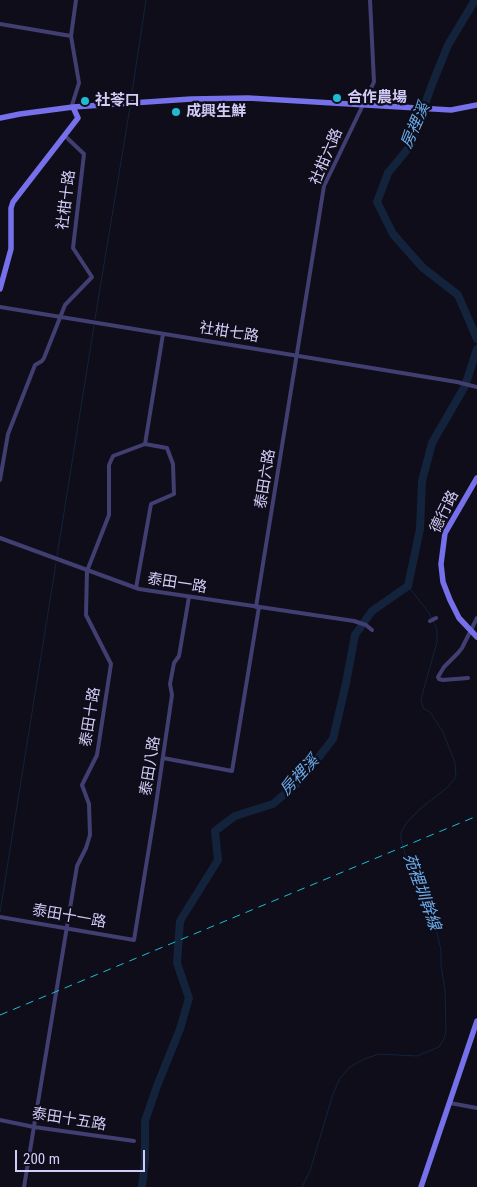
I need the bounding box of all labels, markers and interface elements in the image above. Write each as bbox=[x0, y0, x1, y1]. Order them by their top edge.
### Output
place label: 合作農場 bbox=[347, 89, 407, 107]
place label: 社苓口 bbox=[95, 92, 140, 110]
marker: 合作農場 bbox=[331, 92, 343, 104]
marker: 社苓口 bbox=[79, 95, 91, 107]
water label: 房裡溪 bbox=[397, 100, 435, 152]
place label: 成興生鮮 bbox=[186, 103, 246, 121]
marker: 成興生鮮 bbox=[170, 106, 182, 118]
street label: 社柑六路 bbox=[307, 126, 347, 188]
street label: 社柑十路 bbox=[54, 169, 80, 231]
street label: 社柑七路 bbox=[198, 319, 260, 347]
street label: 泰田六路 bbox=[252, 448, 280, 510]
street label: 德行路 bbox=[427, 488, 463, 536]
street label: 泰田一路 bbox=[146, 570, 208, 598]
street label: 泰田十路 bbox=[77, 686, 105, 748]
street label: 泰田八路 bbox=[137, 735, 165, 797]
water label: 房裡溪 bbox=[277, 752, 323, 800]
water label: 苑裡圳幹線 bbox=[398, 851, 444, 933]
street label: 泰田十一路 bbox=[31, 902, 107, 932]
street label: 泰田十五路 bbox=[31, 1105, 107, 1135]
scale bar bbox=[18, 1140, 148, 1172]
text: 200 m bbox=[23, 1150, 60, 1168]

